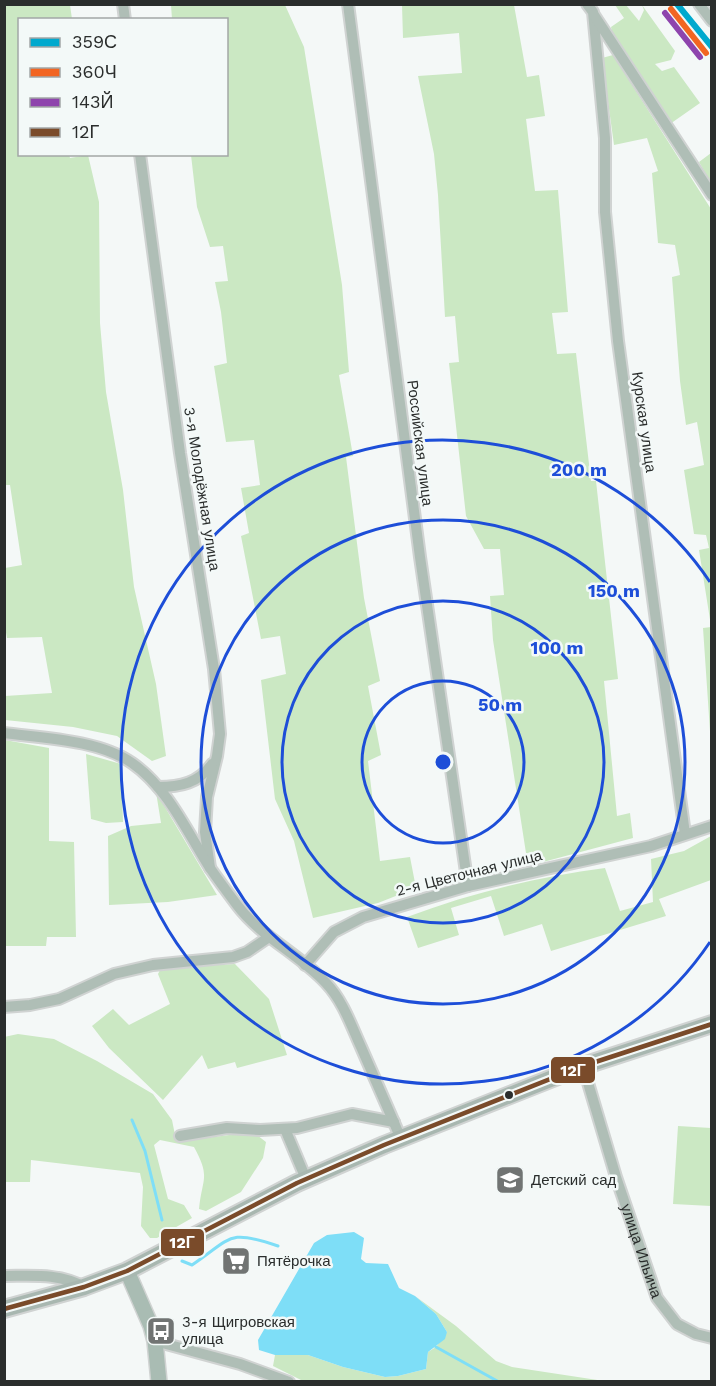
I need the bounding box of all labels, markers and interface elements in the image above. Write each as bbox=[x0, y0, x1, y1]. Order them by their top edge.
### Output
legend bbox=[18, 18, 228, 156]
text: 359С bbox=[72, 31, 117, 52]
text: 360Ч bbox=[72, 61, 117, 82]
text: 143Й bbox=[72, 91, 113, 112]
text: 12Г bbox=[72, 121, 100, 142]
street label: Курская улица bbox=[628, 370, 660, 474]
street label: Российская улица bbox=[403, 379, 437, 508]
street label: 3-я Молодёжная улица bbox=[180, 406, 224, 573]
text: 200 m bbox=[551, 459, 607, 480]
text: 150 m bbox=[588, 580, 640, 601]
text: 100 m bbox=[530, 637, 584, 658]
text: 50 m bbox=[478, 694, 522, 715]
centre of rings bbox=[433, 752, 453, 772]
street label: 2-я Цветочная улица bbox=[394, 846, 544, 900]
line badge: 12Г bbox=[550, 1056, 596, 1084]
text: 12Г bbox=[560, 1061, 586, 1080]
unlabelled marker bbox=[503, 1089, 515, 1101]
school or university icon: Детский сад bbox=[494, 1164, 526, 1196]
place label: Детский сад bbox=[531, 1171, 616, 1189]
street label: улица Ильича bbox=[617, 1202, 666, 1301]
line badge: 12Г bbox=[160, 1228, 205, 1257]
text: 12Г bbox=[169, 1233, 195, 1252]
supermarket icon: Пятёрочка bbox=[220, 1245, 252, 1277]
place label: Пятёрочка bbox=[257, 1252, 331, 1270]
place label: 3-я Щигровская улица bbox=[182, 1313, 295, 1348]
bus stop icon: 3-я Щигровская улица bbox=[145, 1315, 177, 1347]

